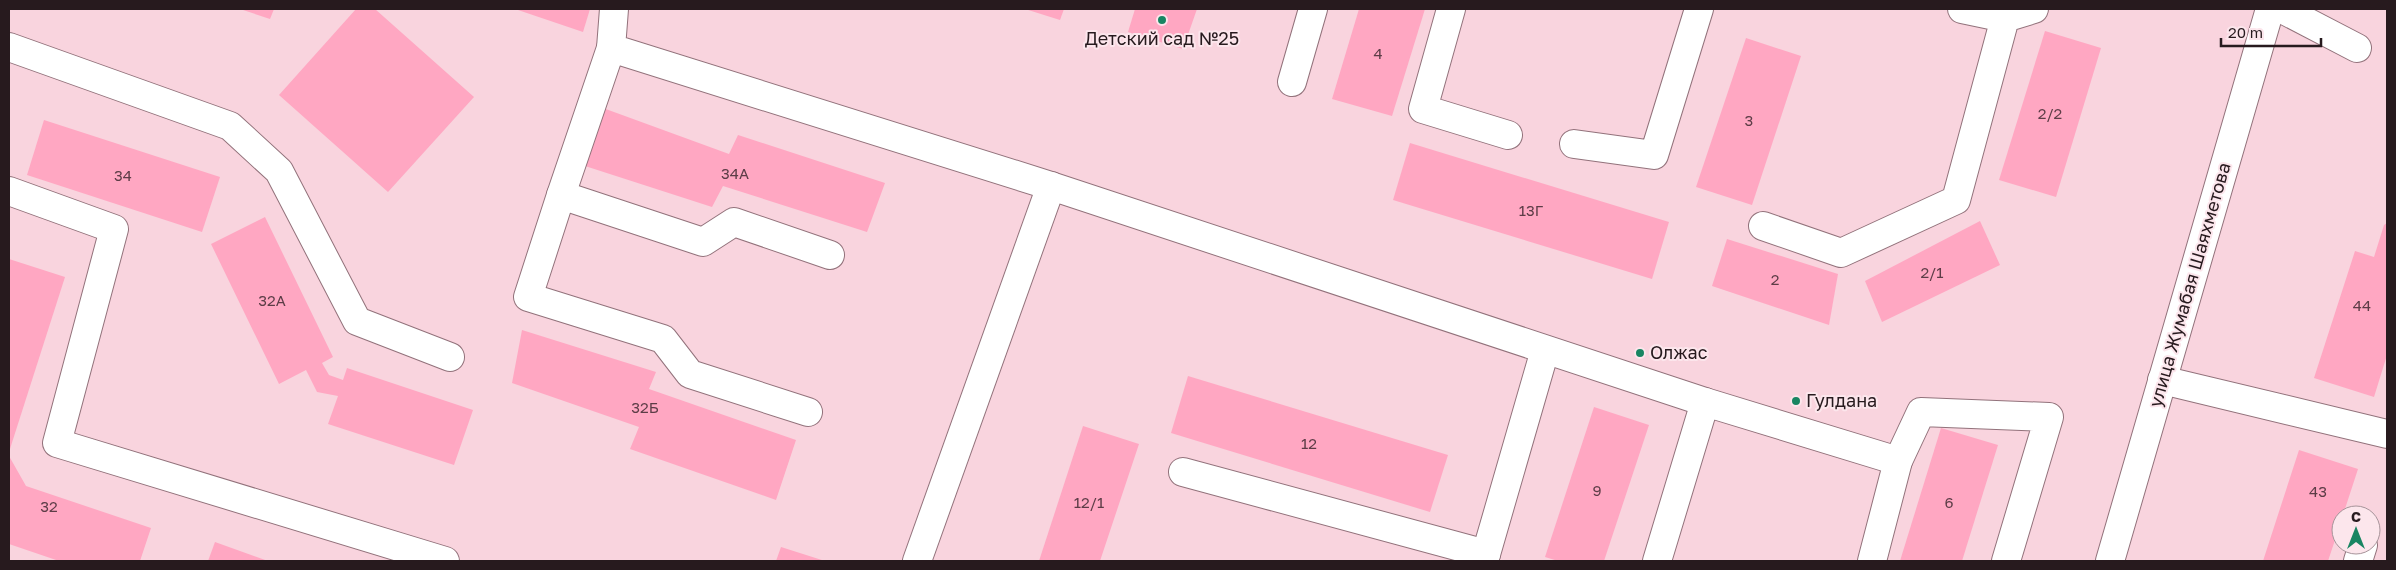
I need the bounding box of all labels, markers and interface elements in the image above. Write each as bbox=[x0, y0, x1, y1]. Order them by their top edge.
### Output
marker: Детский сад №25 bbox=[1156, 14, 1168, 26]
scale bar bbox=[2221, 15, 2321, 47]
text: 20 m bbox=[2228, 23, 2263, 41]
place label: Детский сад №25 bbox=[1085, 27, 1239, 49]
house number: 4 bbox=[1373, 44, 1383, 62]
house number: 2/2 bbox=[2038, 104, 2062, 122]
house number: 3 bbox=[1745, 111, 1753, 129]
street label: улица Жумабая Шаяхметова bbox=[2144, 160, 2235, 410]
house number: 34А bbox=[721, 164, 749, 182]
house number: 34 bbox=[114, 166, 132, 184]
house number: 13Г bbox=[1519, 201, 1544, 219]
house number: 2/1 bbox=[1920, 263, 1944, 281]
house number: 2 bbox=[1771, 270, 1779, 288]
house number: 32А bbox=[258, 291, 286, 309]
house number: 44 bbox=[2353, 296, 2371, 314]
place label: Олжас bbox=[1650, 341, 1708, 363]
marker: Олжас bbox=[1634, 347, 1646, 359]
place label: Гулдана bbox=[1806, 389, 1877, 411]
marker: Гулдана bbox=[1790, 395, 1802, 407]
house number: 32Б bbox=[631, 398, 659, 416]
house number: 12 bbox=[1301, 434, 1317, 452]
house number: 9 bbox=[1592, 481, 1602, 499]
house number: 43 bbox=[2309, 482, 2327, 500]
house number: 12/1 bbox=[1074, 493, 1104, 511]
house number: 6 bbox=[1944, 493, 1954, 511]
house number: 32 bbox=[40, 497, 58, 515]
north arrow bbox=[2331, 505, 2381, 555]
text: С bbox=[2351, 508, 2361, 525]

